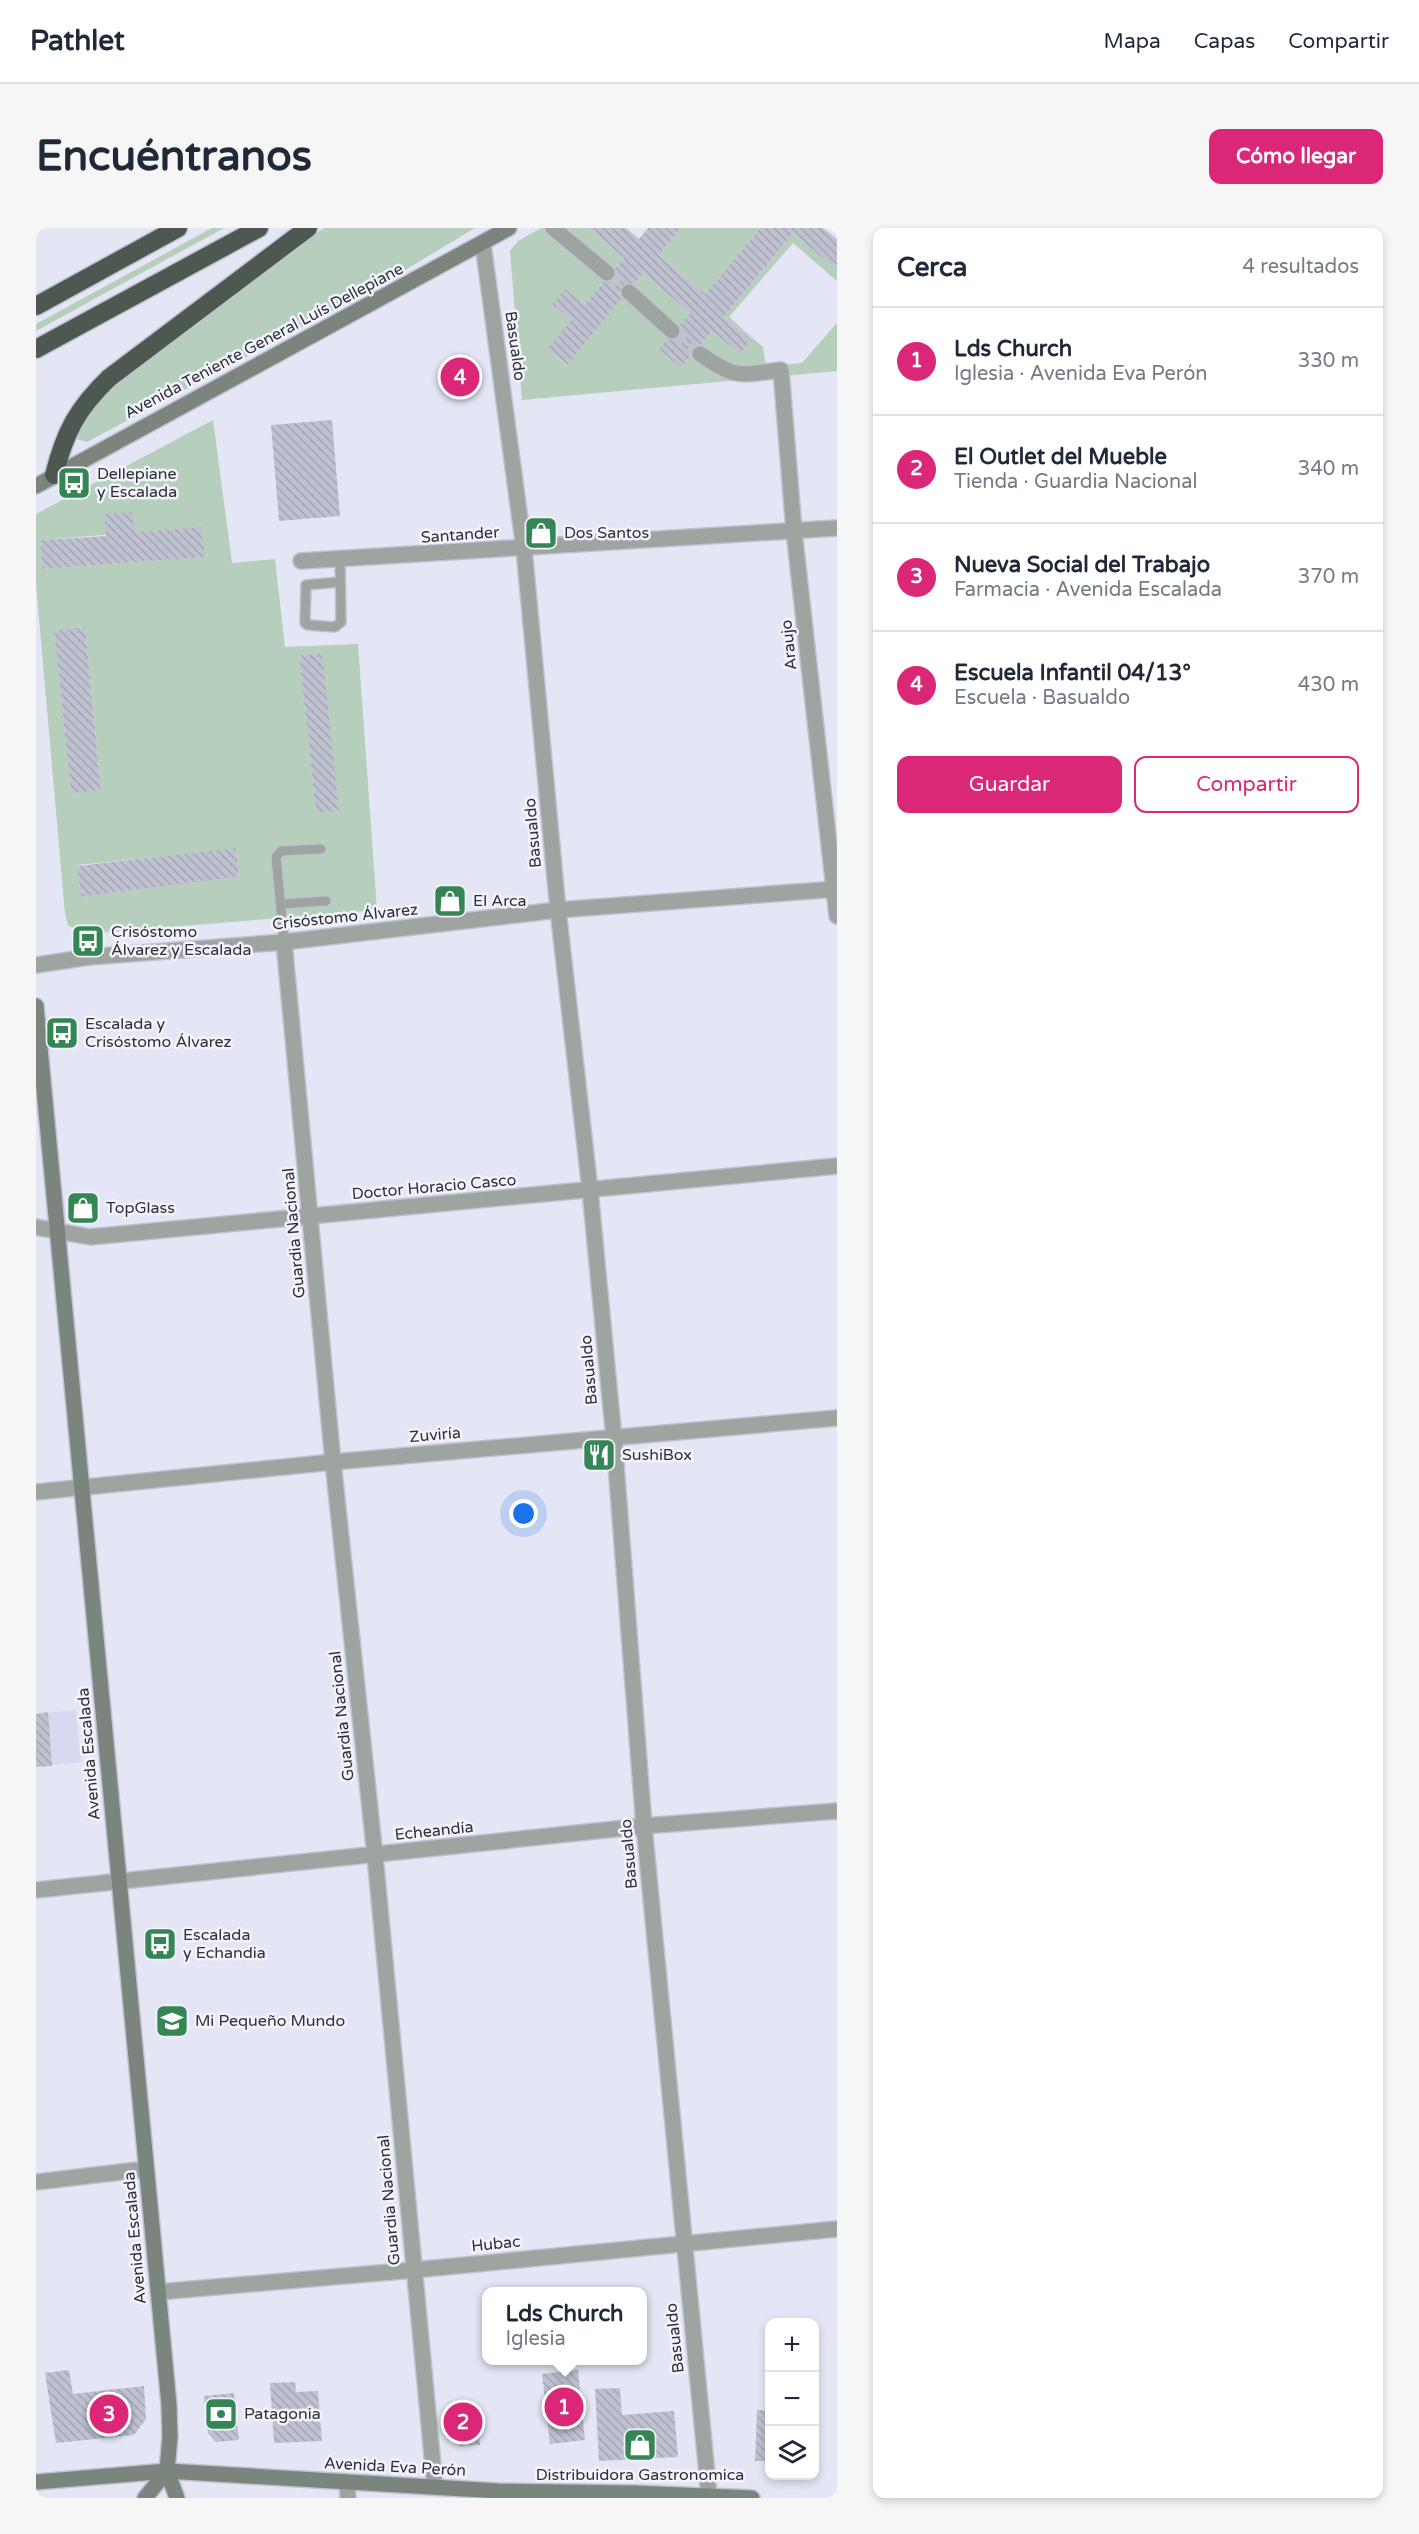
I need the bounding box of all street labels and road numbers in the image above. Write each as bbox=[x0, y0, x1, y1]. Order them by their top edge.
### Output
street label: Avenida Teniente General Luís Dellepiane bbox=[121, 259, 407, 423]
street label: Basualdo bbox=[500, 310, 530, 382]
street label: Santander bbox=[420, 522, 501, 548]
street label: Araujo bbox=[776, 619, 802, 671]
street label: Basualdo bbox=[520, 797, 546, 869]
street label: Crisóstomo Álvarez bbox=[271, 899, 419, 935]
street label: Guardia Nacional bbox=[278, 1167, 310, 1299]
street label: Doctor Horacio Casco bbox=[351, 1170, 517, 1204]
street label: Basualdo bbox=[576, 1334, 602, 1406]
street label: Zuviría bbox=[408, 1423, 462, 1447]
street label: Guardia Nacional bbox=[325, 1650, 359, 1782]
street label: Avenida Escalada bbox=[73, 1687, 105, 1821]
street label: Echeandía bbox=[394, 1817, 474, 1845]
street label: Basualdo bbox=[616, 1818, 642, 1890]
street label: Guardia Nacional bbox=[373, 2134, 405, 2266]
street label: Avenida Escalada bbox=[119, 2171, 151, 2305]
street label: Hubac bbox=[470, 2231, 522, 2257]
street label: Basualdo bbox=[661, 2302, 689, 2374]
street label: Avenida Eva Perón bbox=[323, 2453, 467, 2481]

